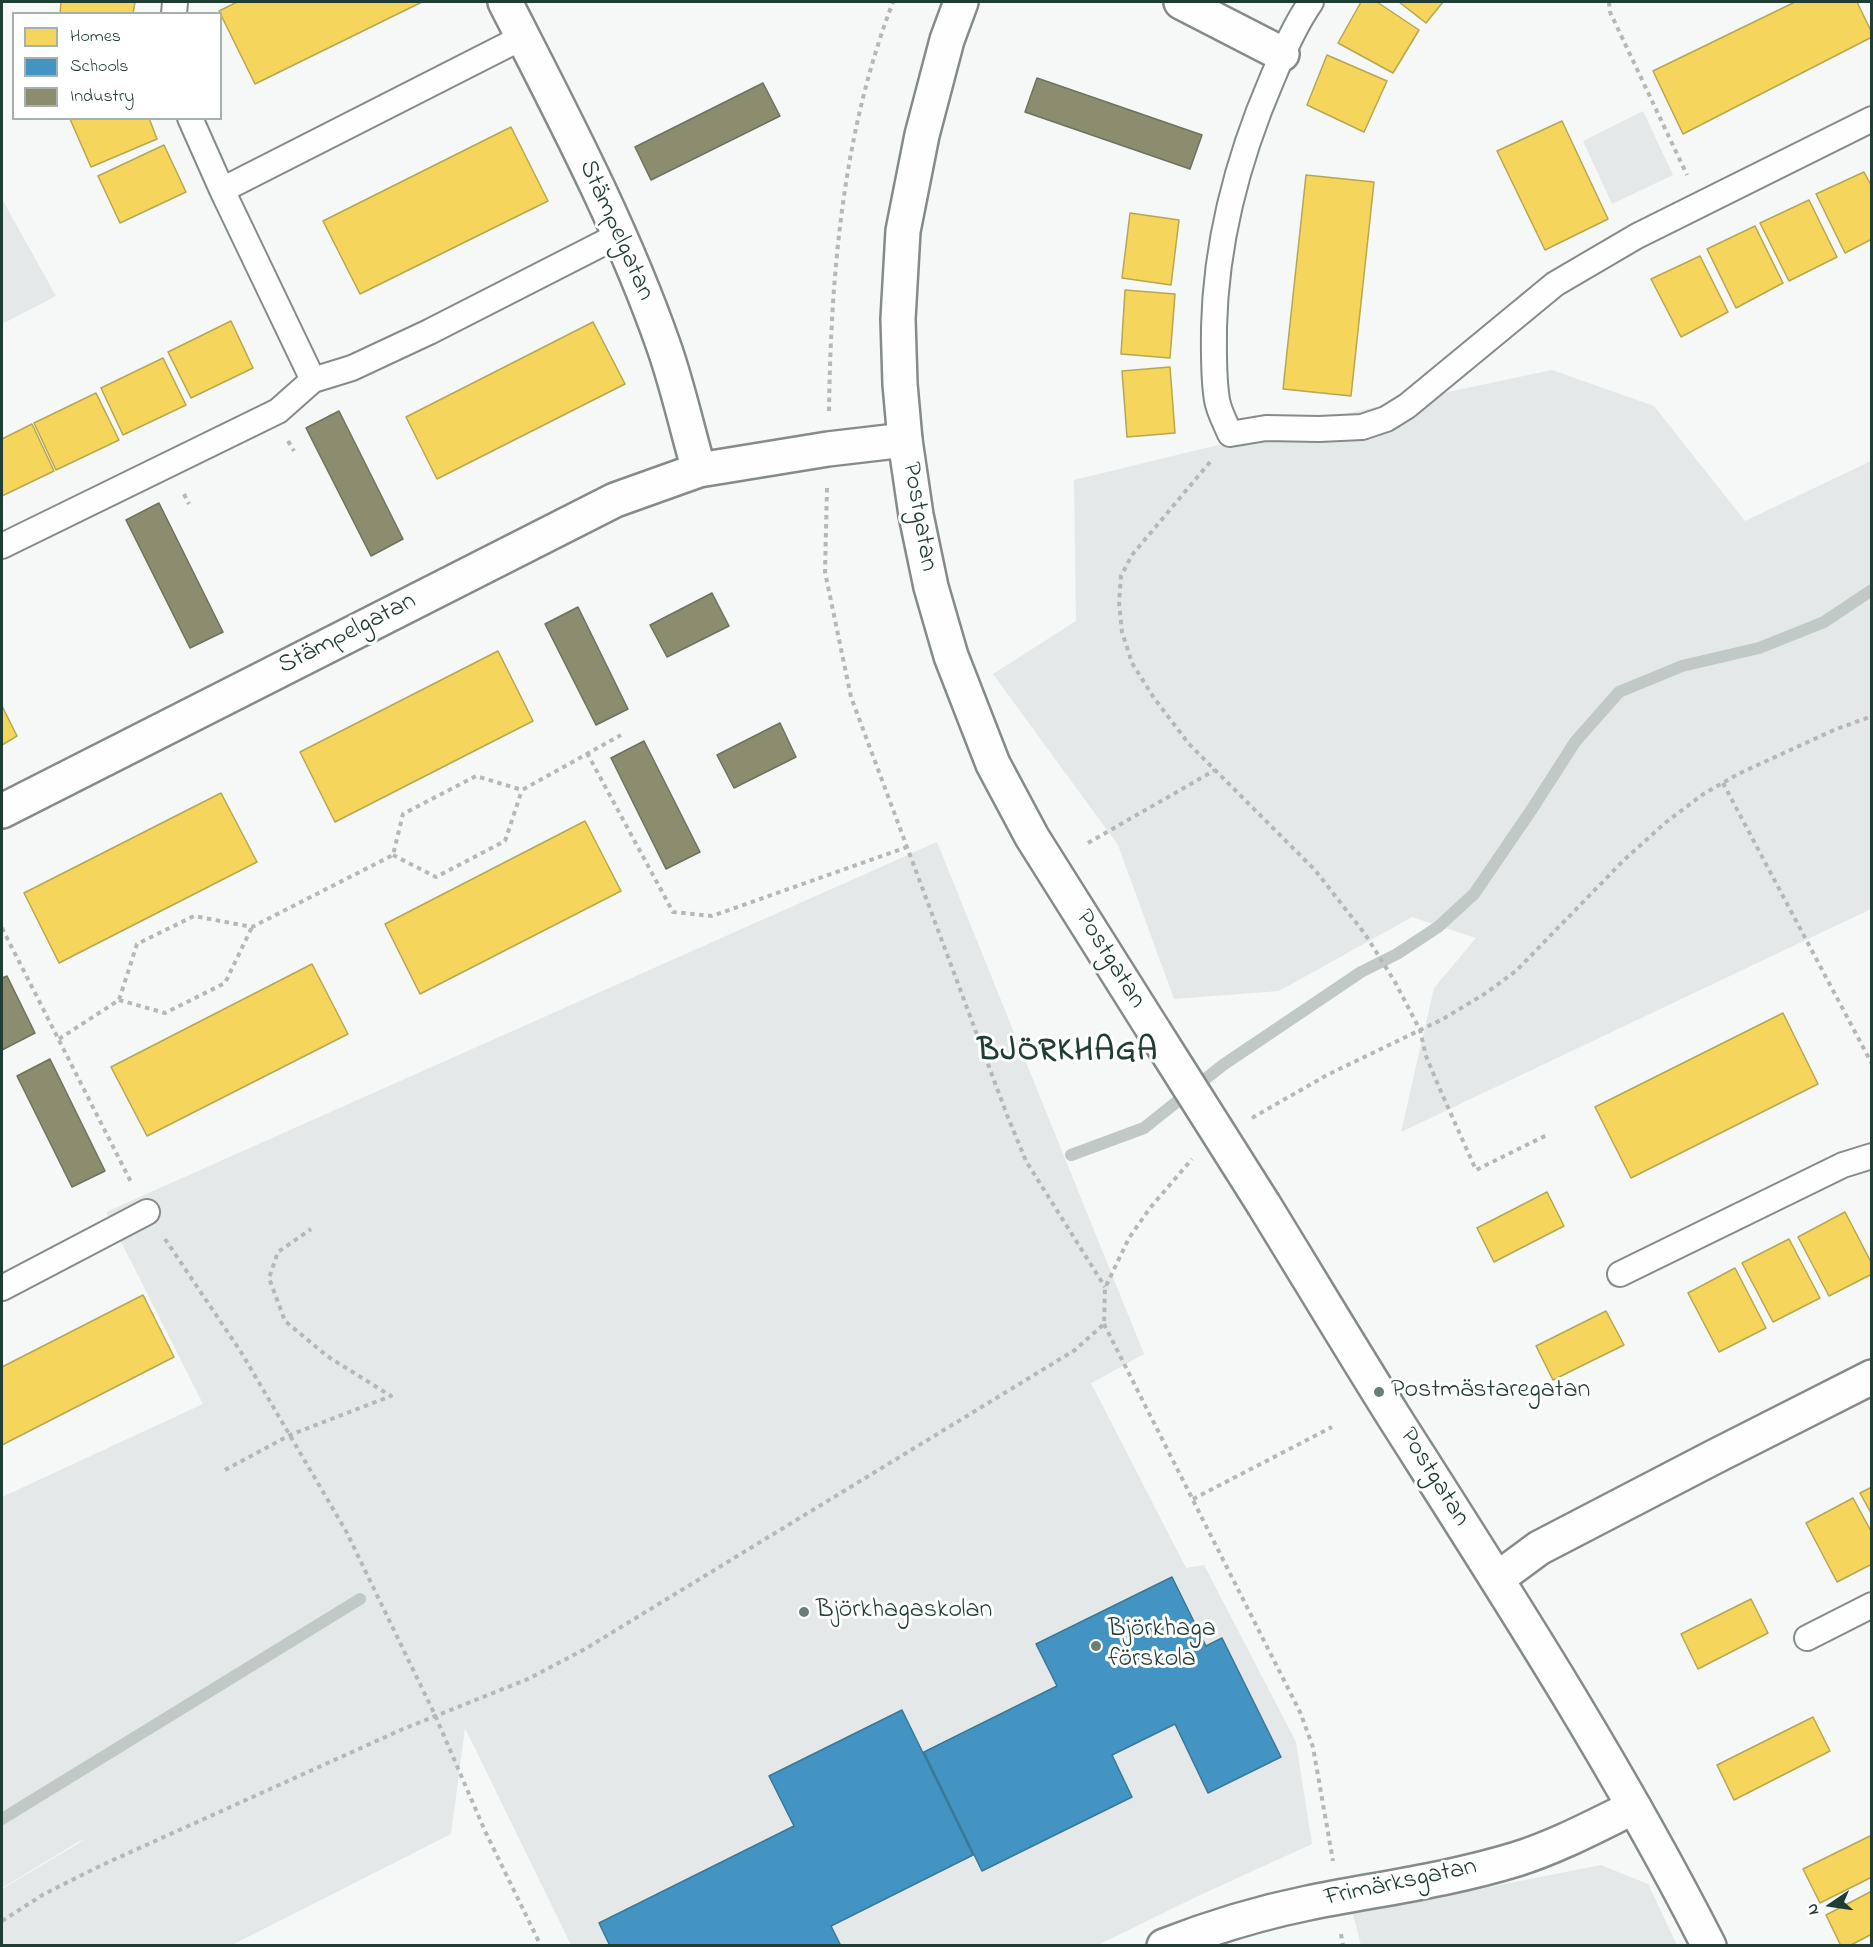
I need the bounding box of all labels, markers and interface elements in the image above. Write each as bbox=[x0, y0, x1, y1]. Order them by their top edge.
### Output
legend bbox=[12, 12, 222, 120]
text: Homes bbox=[70, 24, 121, 50]
text: Schools bbox=[70, 54, 128, 80]
text: Industry bbox=[70, 84, 134, 110]
street label: Stämpelgatan bbox=[570, 156, 660, 306]
street label: Postgatan bbox=[893, 460, 943, 574]
street label: Stämpelgatan bbox=[274, 587, 422, 683]
street label: Postgatan bbox=[1067, 905, 1151, 1015]
district label: BJÖRKHAGA bbox=[977, 1035, 1159, 1073]
place label: Postmästaregatan bbox=[1391, 1376, 1590, 1408]
marker: Postmästaregatan bbox=[1372, 1385, 1386, 1399]
street label: Postgatan bbox=[1391, 1423, 1475, 1533]
place label: Björkhagaskolan bbox=[816, 1596, 992, 1628]
marker: Björkhagaskolan bbox=[797, 1605, 811, 1619]
place label: Björkhaga förskola bbox=[1108, 1615, 1216, 1676]
marker: Björkhaga förskola bbox=[1089, 1639, 1103, 1653]
street label: Frimärksgatan bbox=[1322, 1853, 1480, 1915]
north arrow bbox=[1801, 1875, 1861, 1935]
text: N bbox=[1801, 1901, 1826, 1917]

